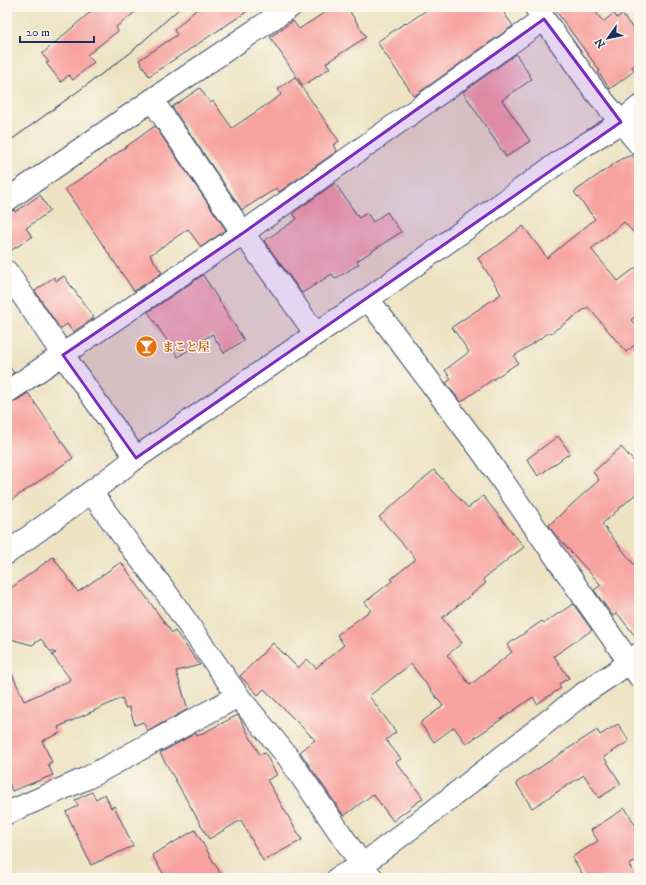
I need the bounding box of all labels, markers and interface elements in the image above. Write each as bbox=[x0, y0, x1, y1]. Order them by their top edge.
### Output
scale bar bbox=[20, 18, 94, 44]
north arrow bbox=[588, 18, 628, 58]
text: 20 m bbox=[26, 25, 50, 40]
text: N bbox=[592, 35, 609, 51]
bar icon: まこと屋 bbox=[133, 334, 159, 360]
place label: まこと屋 bbox=[162, 340, 210, 355]

